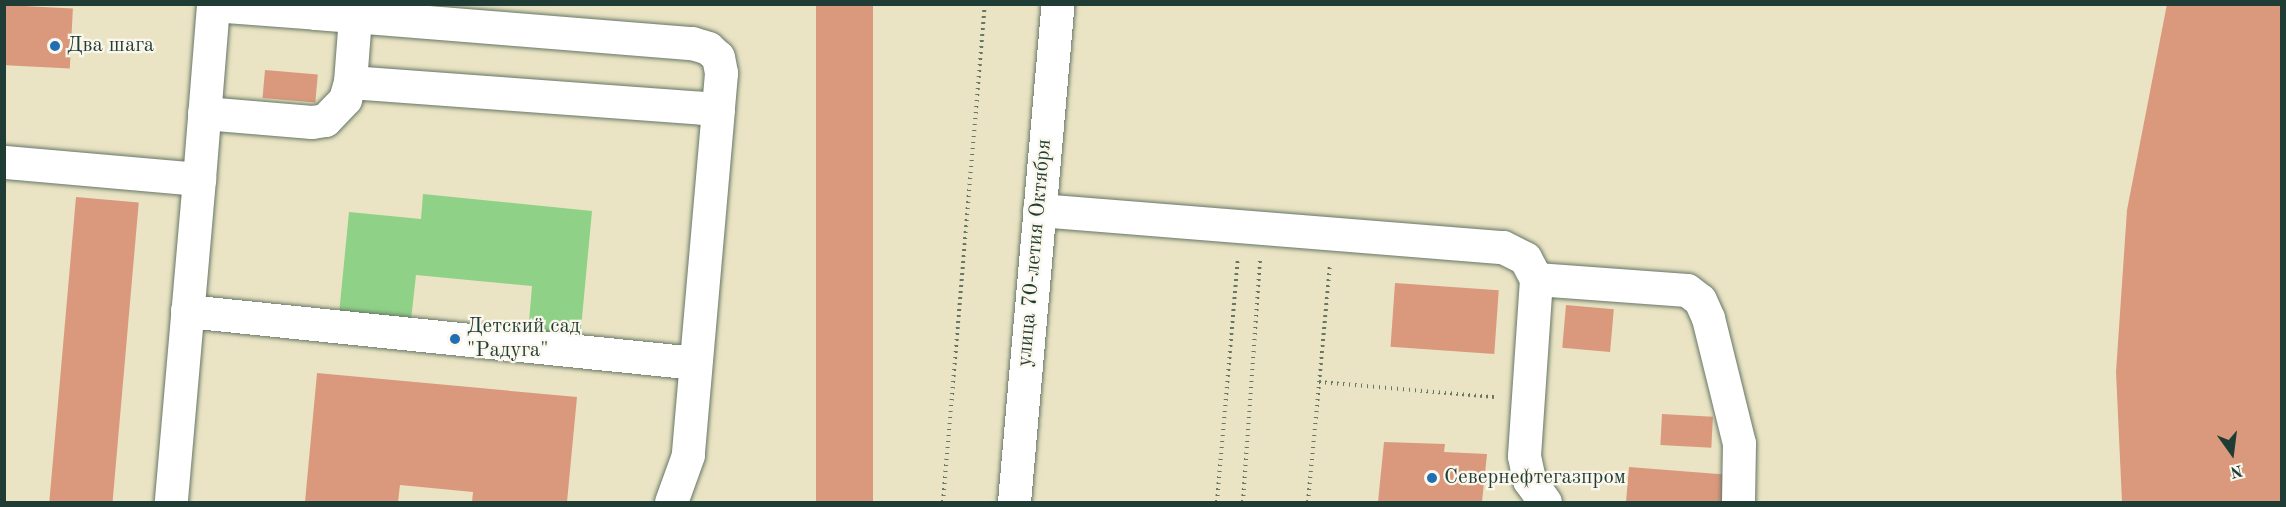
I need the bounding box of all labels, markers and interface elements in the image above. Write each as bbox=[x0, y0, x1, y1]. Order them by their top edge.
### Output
place label: Два шага bbox=[67, 33, 154, 59]
marker: Два шага bbox=[48, 39, 62, 53]
street label: улица 70-летия Октября bbox=[1013, 138, 1057, 368]
place label: Детский сад "Радуга" bbox=[467, 314, 580, 364]
marker: Детский сад "Радуга" bbox=[448, 332, 462, 346]
north arrow bbox=[2202, 423, 2262, 483]
text: N bbox=[2228, 461, 2244, 480]
place label: Севернефтегазпром bbox=[1444, 465, 1626, 491]
marker: Севернефтегазпром bbox=[1425, 471, 1439, 485]

